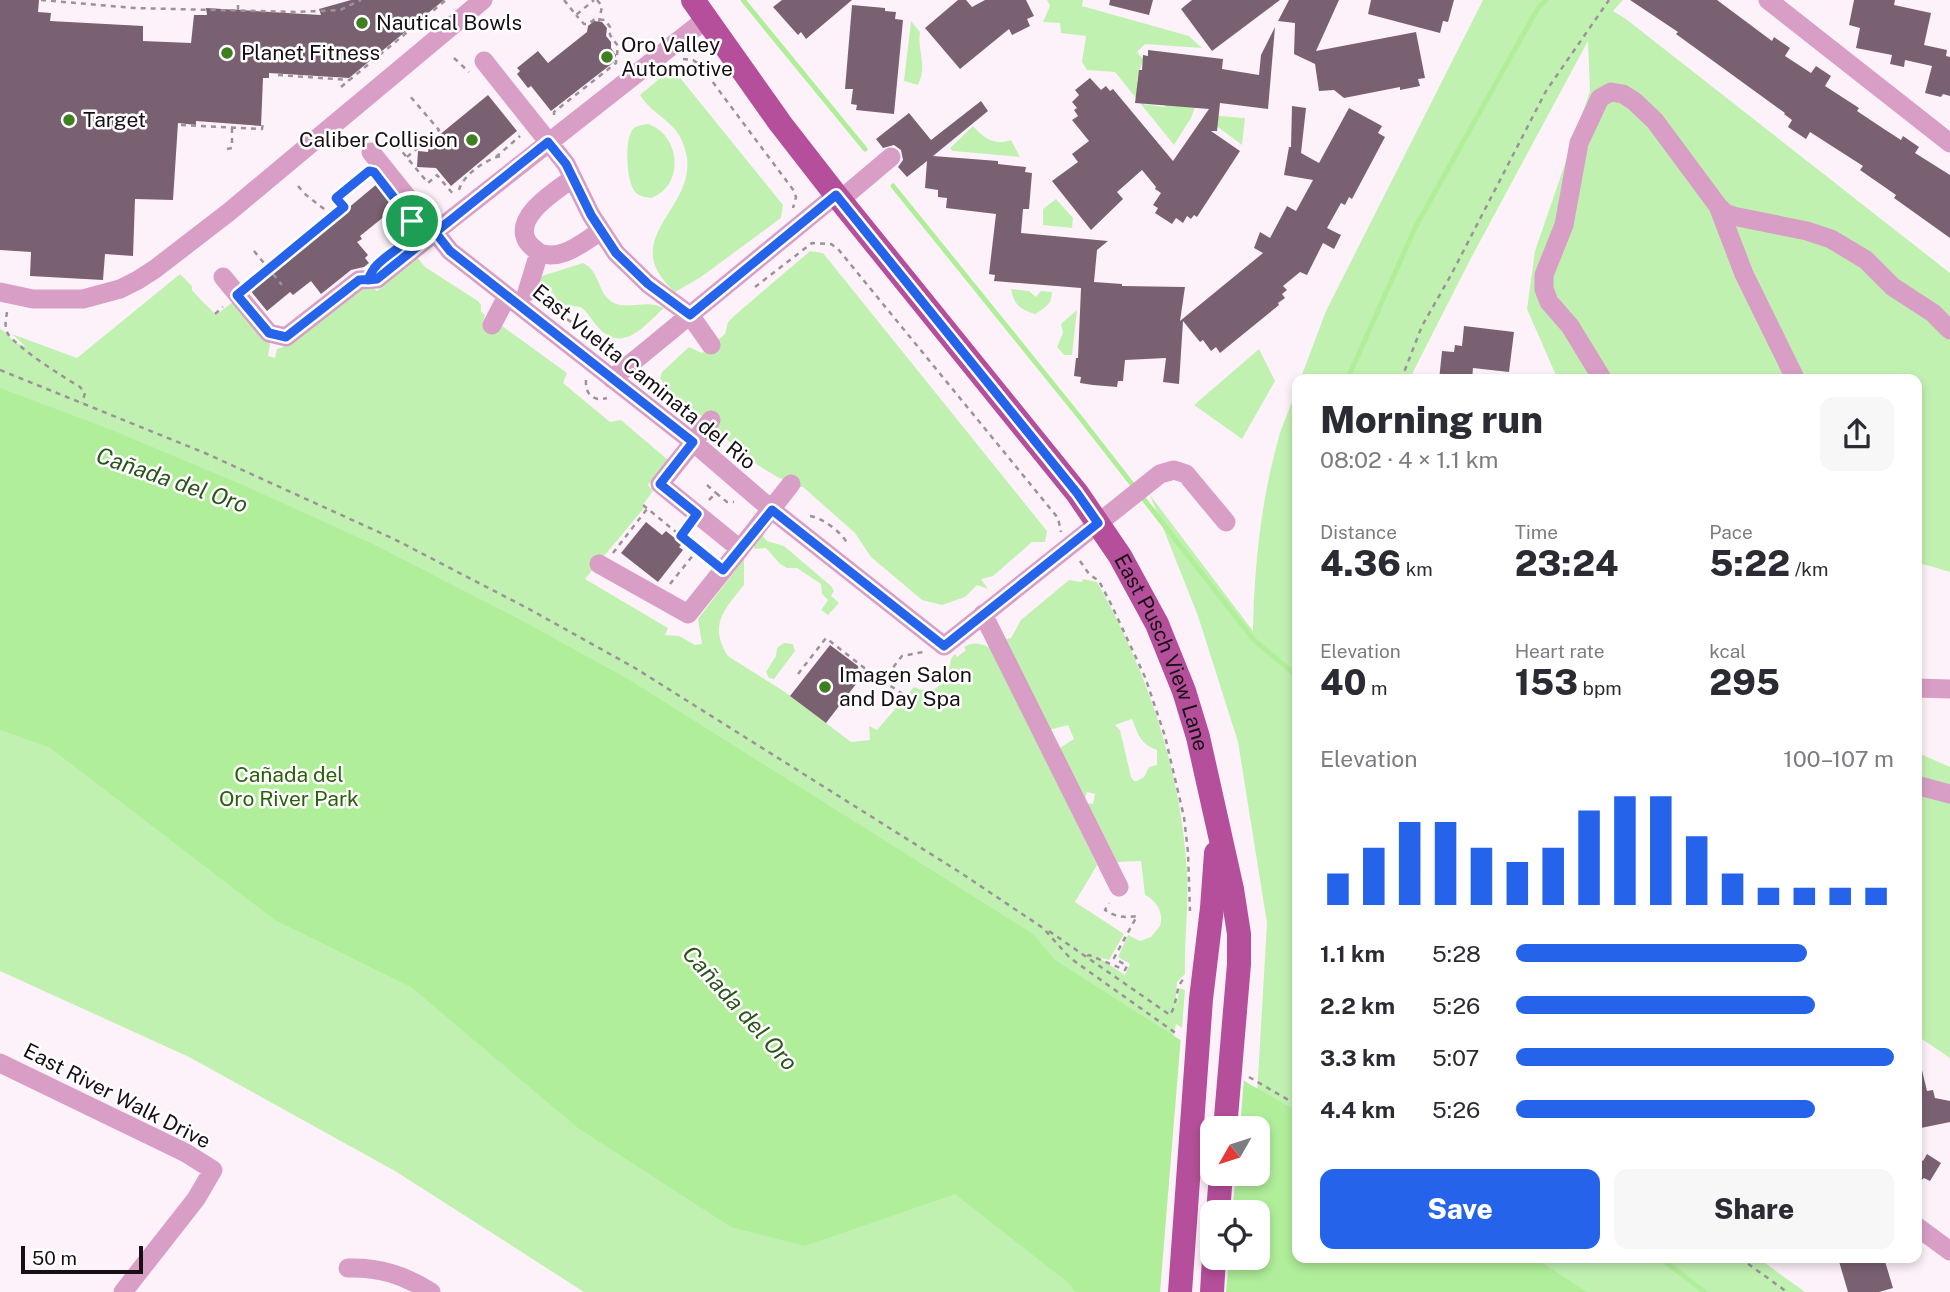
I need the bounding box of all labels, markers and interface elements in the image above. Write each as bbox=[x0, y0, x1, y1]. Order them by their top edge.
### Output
place label: Nautical Bowls bbox=[376, 10, 522, 35]
marker: Nautical Bowls bbox=[354, 15, 370, 31]
place label: Oro Valley Automotive bbox=[621, 32, 733, 81]
place label: Planet Fitness bbox=[241, 40, 380, 65]
marker: Planet Fitness bbox=[219, 45, 235, 61]
marker: Oro Valley Automotive bbox=[599, 49, 615, 65]
place label: Target bbox=[83, 107, 146, 132]
marker: Target bbox=[61, 112, 77, 128]
place label: Caliber Collision bbox=[299, 127, 458, 152]
marker: Caliber Collision bbox=[464, 132, 480, 148]
pin bbox=[382, 191, 442, 251]
icon: arrive bbox=[393, 202, 431, 240]
street label: East Vuelta Caminata del Rio bbox=[527, 279, 761, 475]
text: Morning run bbox=[1320, 397, 1543, 442]
button: share bbox=[1820, 397, 1894, 471]
water label: Cañada del Oro bbox=[93, 441, 251, 518]
text: 08:02 · 4 × 1.1 km bbox=[1320, 446, 1498, 473]
text: Distance bbox=[1320, 521, 1397, 543]
text: Time bbox=[1515, 521, 1558, 543]
text: Pace bbox=[1709, 521, 1753, 543]
text: 4.36 bbox=[1320, 543, 1401, 584]
text: 23:24 bbox=[1515, 543, 1618, 584]
text: 5:22 bbox=[1709, 543, 1790, 584]
street label: East Pusch View Lane bbox=[1109, 549, 1214, 753]
text: km bbox=[1401, 558, 1433, 580]
text: /km bbox=[1790, 558, 1828, 580]
text: Elevation bbox=[1320, 640, 1401, 662]
text: Heart rate bbox=[1515, 640, 1604, 662]
text: kcal bbox=[1709, 640, 1746, 662]
place label: Imagen Salon and Day Spa bbox=[839, 662, 972, 711]
text: 40 bbox=[1320, 662, 1367, 703]
text: 153 bbox=[1515, 662, 1578, 703]
text: 295 bbox=[1709, 662, 1780, 703]
text: m bbox=[1367, 677, 1388, 699]
text: bpm bbox=[1578, 677, 1622, 699]
marker: Imagen Salon and Day Spa bbox=[817, 679, 833, 695]
text: Elevation bbox=[1320, 745, 1418, 772]
text: 100–107 m bbox=[1783, 745, 1894, 772]
park label: Cañada del Oro River Park bbox=[219, 762, 359, 811]
water label: Cañada del Oro bbox=[677, 940, 803, 1076]
text: 1.1 km bbox=[1320, 940, 1385, 967]
text: 5:28 bbox=[1432, 940, 1481, 967]
text: 2.2 km bbox=[1320, 992, 1395, 1019]
text: 5:26 bbox=[1432, 992, 1480, 1019]
street label: East River Walk Drive bbox=[20, 1038, 215, 1154]
text: 3.3 km bbox=[1320, 1044, 1396, 1071]
text: 5:07 bbox=[1432, 1044, 1479, 1071]
text: 4.4 km bbox=[1320, 1096, 1395, 1123]
text: 5:26 bbox=[1432, 1096, 1480, 1123]
north arrow bbox=[1200, 1116, 1270, 1186]
map controls bbox=[1200, 1116, 1270, 1270]
button: Save bbox=[1320, 1169, 1600, 1249]
button: Share bbox=[1614, 1169, 1894, 1249]
button: locate bbox=[1200, 1200, 1270, 1270]
scale bar bbox=[21, 1243, 144, 1275]
text: 50 m bbox=[32, 1247, 77, 1269]

